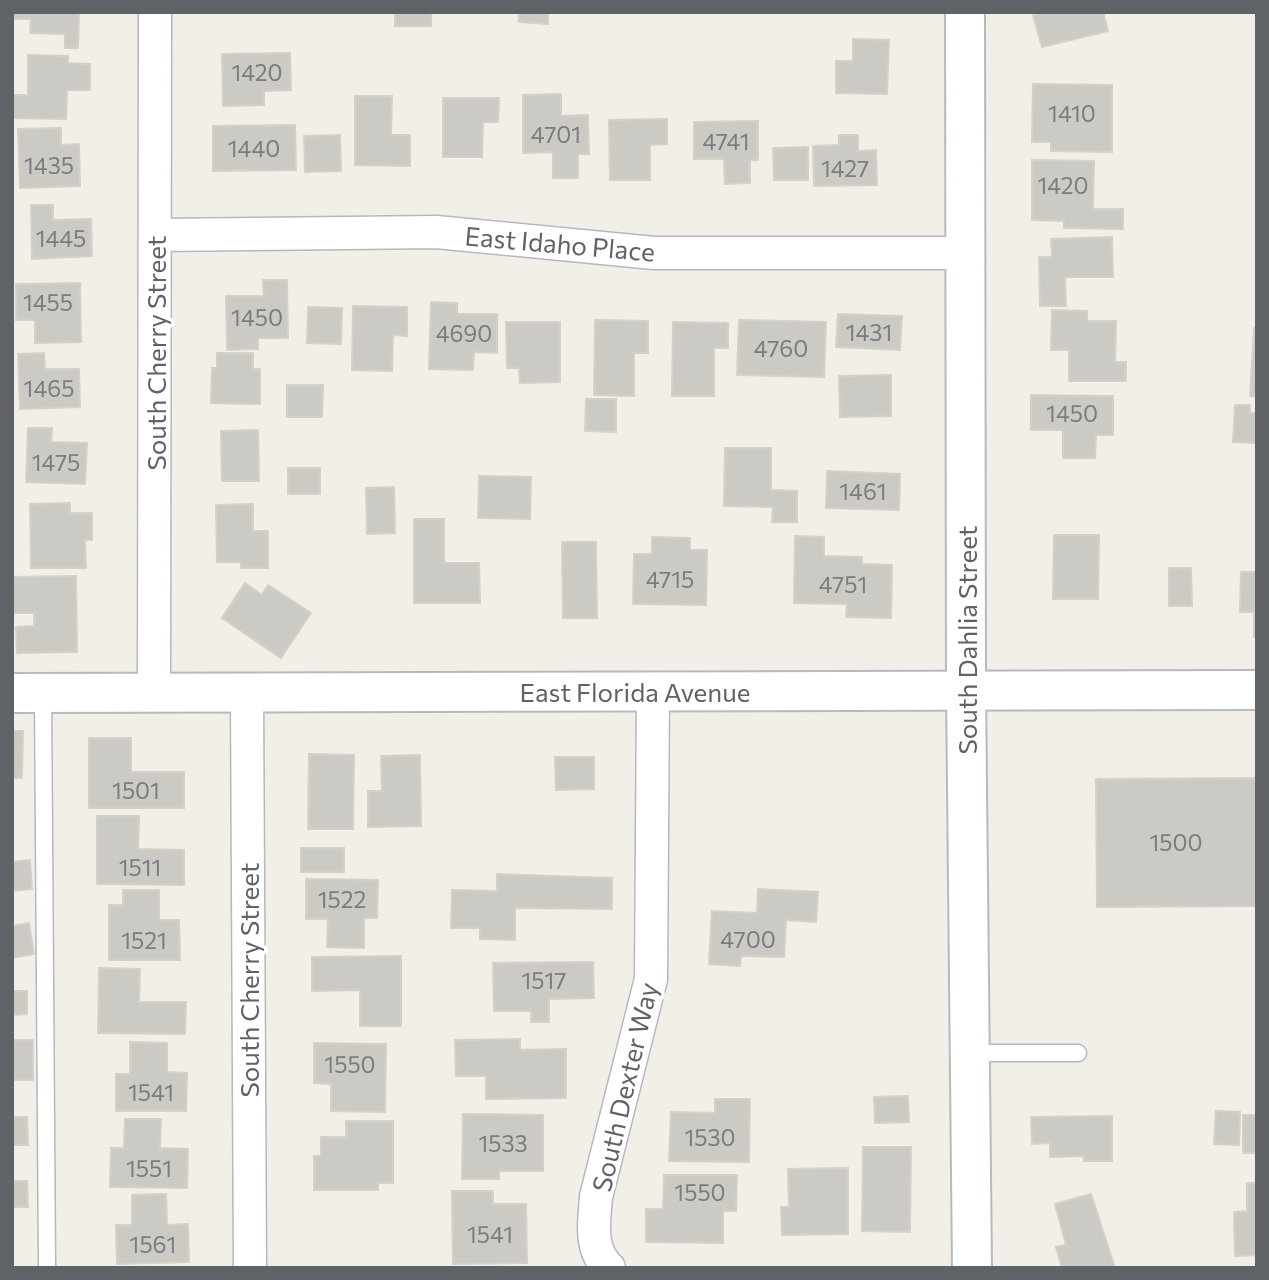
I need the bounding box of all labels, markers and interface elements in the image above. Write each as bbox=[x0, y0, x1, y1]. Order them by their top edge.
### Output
house number: 1420 bbox=[232, 58, 283, 86]
house number: 1410 bbox=[1048, 99, 1096, 127]
house number: 4701 bbox=[531, 120, 581, 148]
house number: 4741 bbox=[702, 127, 750, 155]
house number: 1440 bbox=[228, 134, 280, 162]
house number: 1435 bbox=[24, 151, 74, 179]
house number: 1427 bbox=[821, 154, 869, 182]
house number: 1420 bbox=[1038, 171, 1089, 199]
street label: East Idaho Place bbox=[464, 219, 656, 267]
house number: 1445 bbox=[36, 224, 86, 252]
street label: South Cherry Street bbox=[140, 236, 171, 470]
house number: 1455 bbox=[23, 288, 73, 316]
house number: 1450 bbox=[231, 303, 283, 331]
house number: 1431 bbox=[846, 318, 892, 346]
house number: 4690 bbox=[436, 319, 492, 347]
house number: 4760 bbox=[754, 334, 808, 362]
house number: 1465 bbox=[24, 374, 74, 402]
house number: 1450 bbox=[1046, 399, 1098, 427]
house number: 1475 bbox=[32, 448, 80, 476]
house number: 1461 bbox=[839, 477, 887, 505]
street label: South Dahlia Street bbox=[951, 526, 982, 754]
house number: 4715 bbox=[646, 565, 694, 593]
house number: 4751 bbox=[819, 570, 867, 598]
street label: East Florida Avenue bbox=[520, 676, 750, 707]
house number: 1501 bbox=[112, 776, 160, 804]
house number: 1500 bbox=[1149, 828, 1203, 856]
house number: 1511 bbox=[119, 853, 161, 881]
street label: South Cherry Street bbox=[233, 863, 264, 1097]
house number: 1522 bbox=[318, 885, 366, 913]
house number: 4700 bbox=[720, 925, 776, 953]
house number: 1521 bbox=[121, 926, 167, 954]
house number: 1517 bbox=[521, 966, 567, 994]
street label: South Dexter Way bbox=[585, 979, 663, 1195]
house number: 1550 bbox=[324, 1050, 376, 1078]
house number: 1541 bbox=[128, 1078, 174, 1106]
house number: 1530 bbox=[684, 1123, 736, 1151]
house number: 1533 bbox=[478, 1129, 528, 1157]
house number: 1551 bbox=[126, 1154, 172, 1182]
house number: 1550 bbox=[674, 1178, 726, 1206]
house number: 1541 bbox=[467, 1220, 513, 1248]
house number: 1561 bbox=[130, 1230, 176, 1258]

